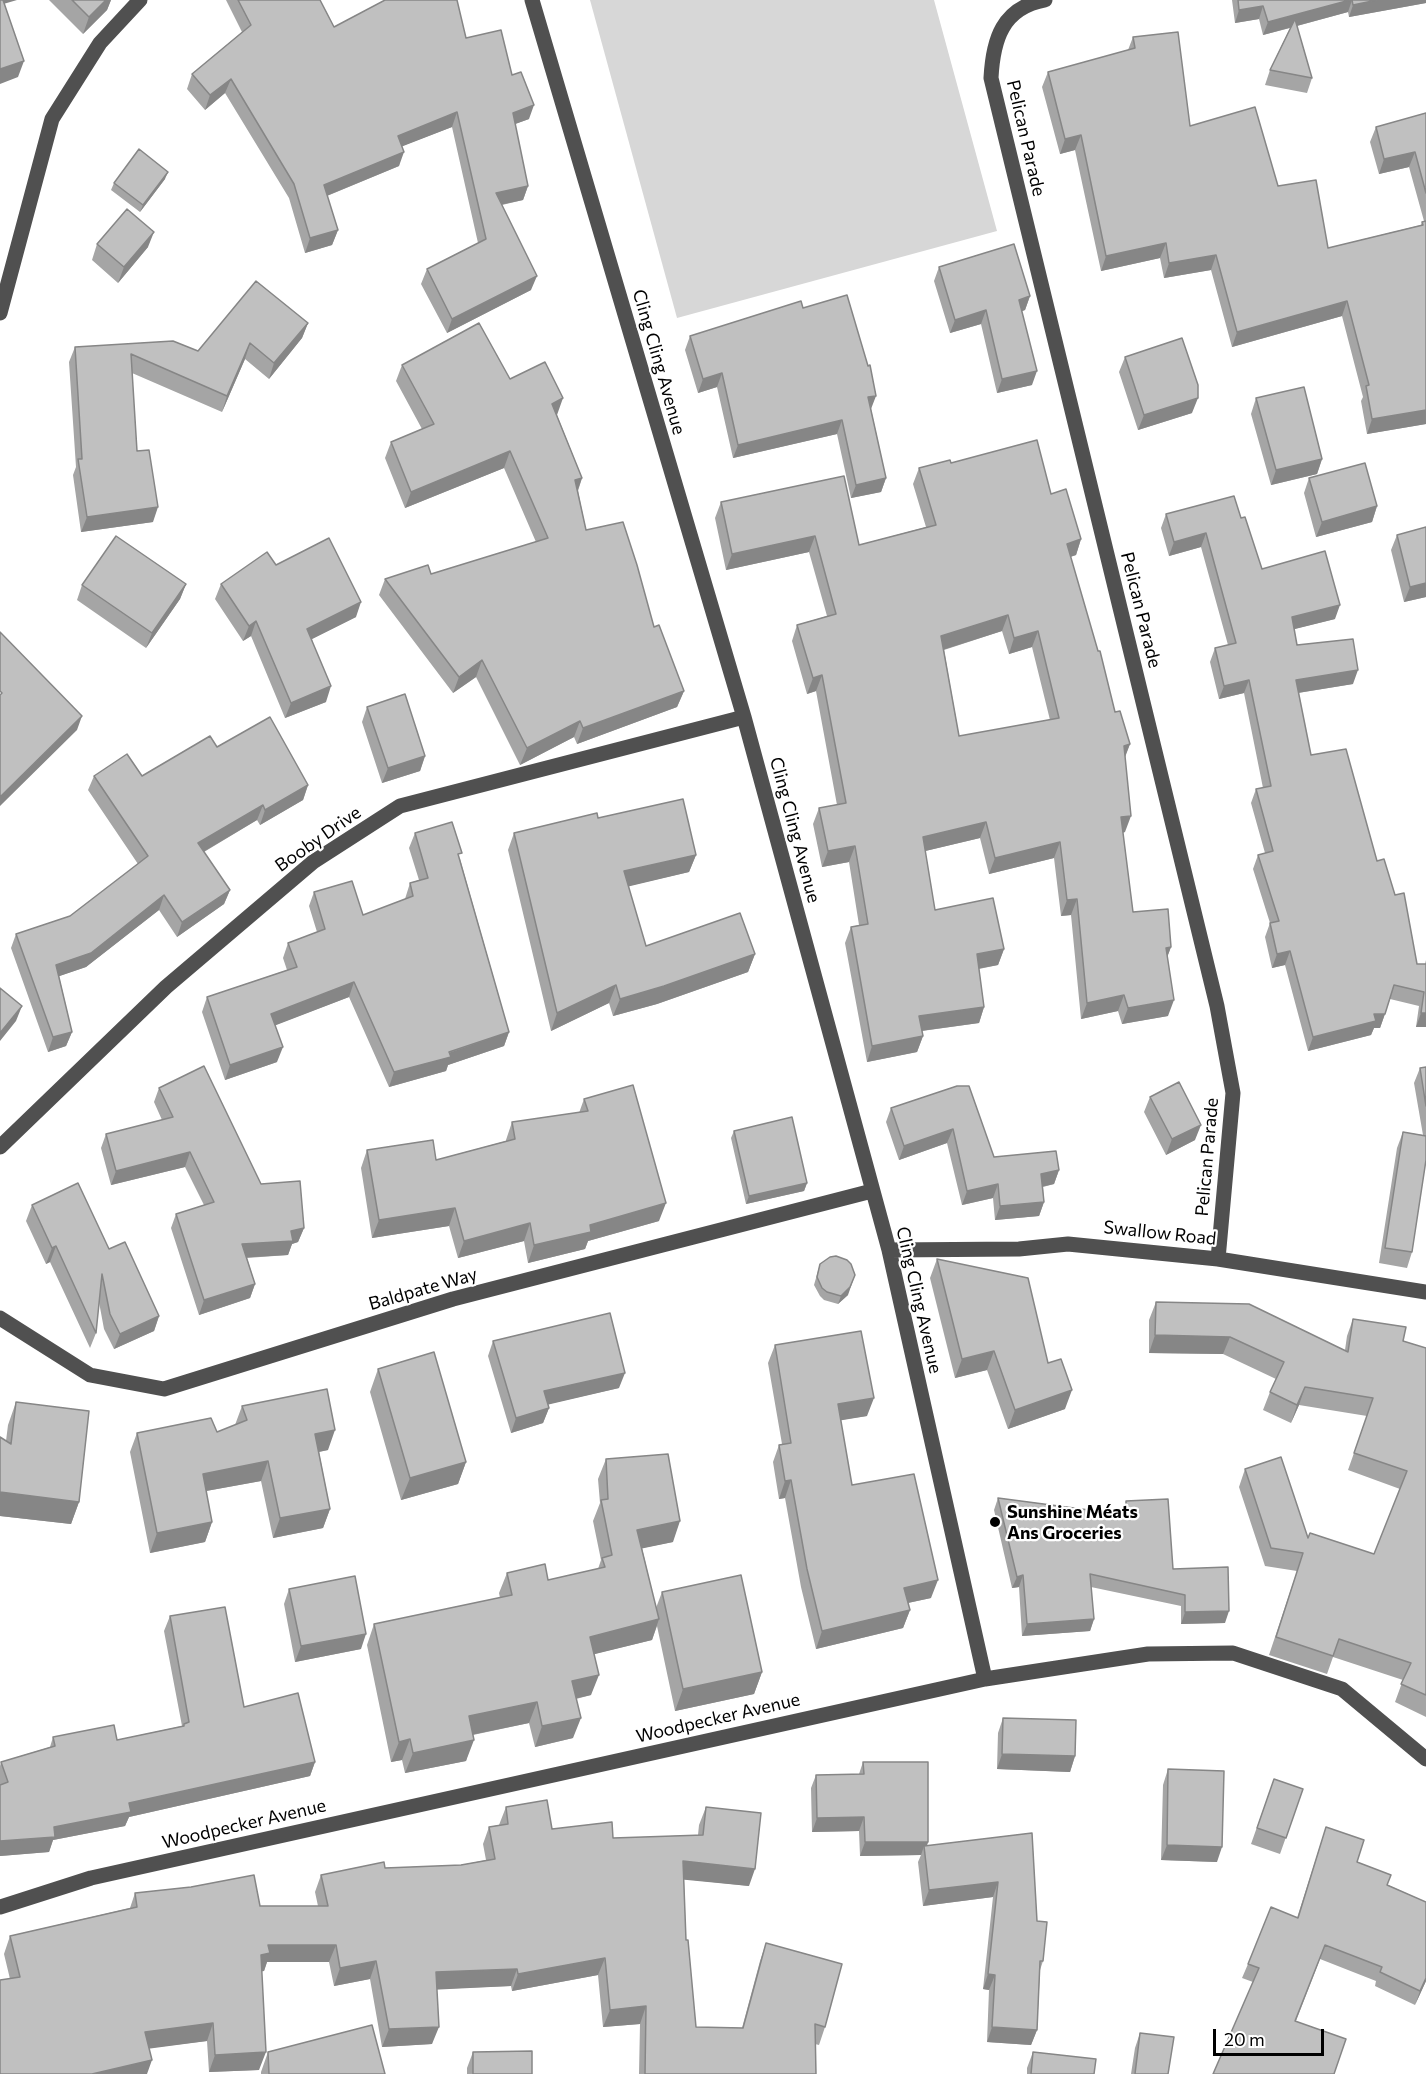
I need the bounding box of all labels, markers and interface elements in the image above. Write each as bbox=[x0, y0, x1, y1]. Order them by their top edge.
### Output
street label: Pelican Parade bbox=[1002, 78, 1050, 198]
street label: Cling Cling Avenue bbox=[628, 287, 690, 437]
street label: Pelican Parade bbox=[1116, 550, 1166, 670]
street label: Cling Cling Avenue bbox=[765, 755, 825, 905]
street label: Booby Drive bbox=[271, 802, 365, 876]
street label: Pelican Parade bbox=[1191, 1097, 1223, 1217]
street label: Swallow Road bbox=[1103, 1216, 1217, 1250]
street label: Cling Cling Avenue bbox=[892, 1224, 946, 1376]
street label: Baldpate Way bbox=[366, 1263, 480, 1315]
place label: Sunshine Méats Ans Groceries bbox=[1007, 1501, 1138, 1544]
marker: Sunshine Méats Ans Groceries bbox=[988, 1515, 1002, 1529]
street label: Woodpecker Avenue bbox=[634, 1689, 802, 1747]
street label: Woodpecker Avenue bbox=[160, 1795, 328, 1853]
scale bar bbox=[1216, 2017, 1327, 2055]
text: 20 m bbox=[1224, 2028, 1265, 2050]

